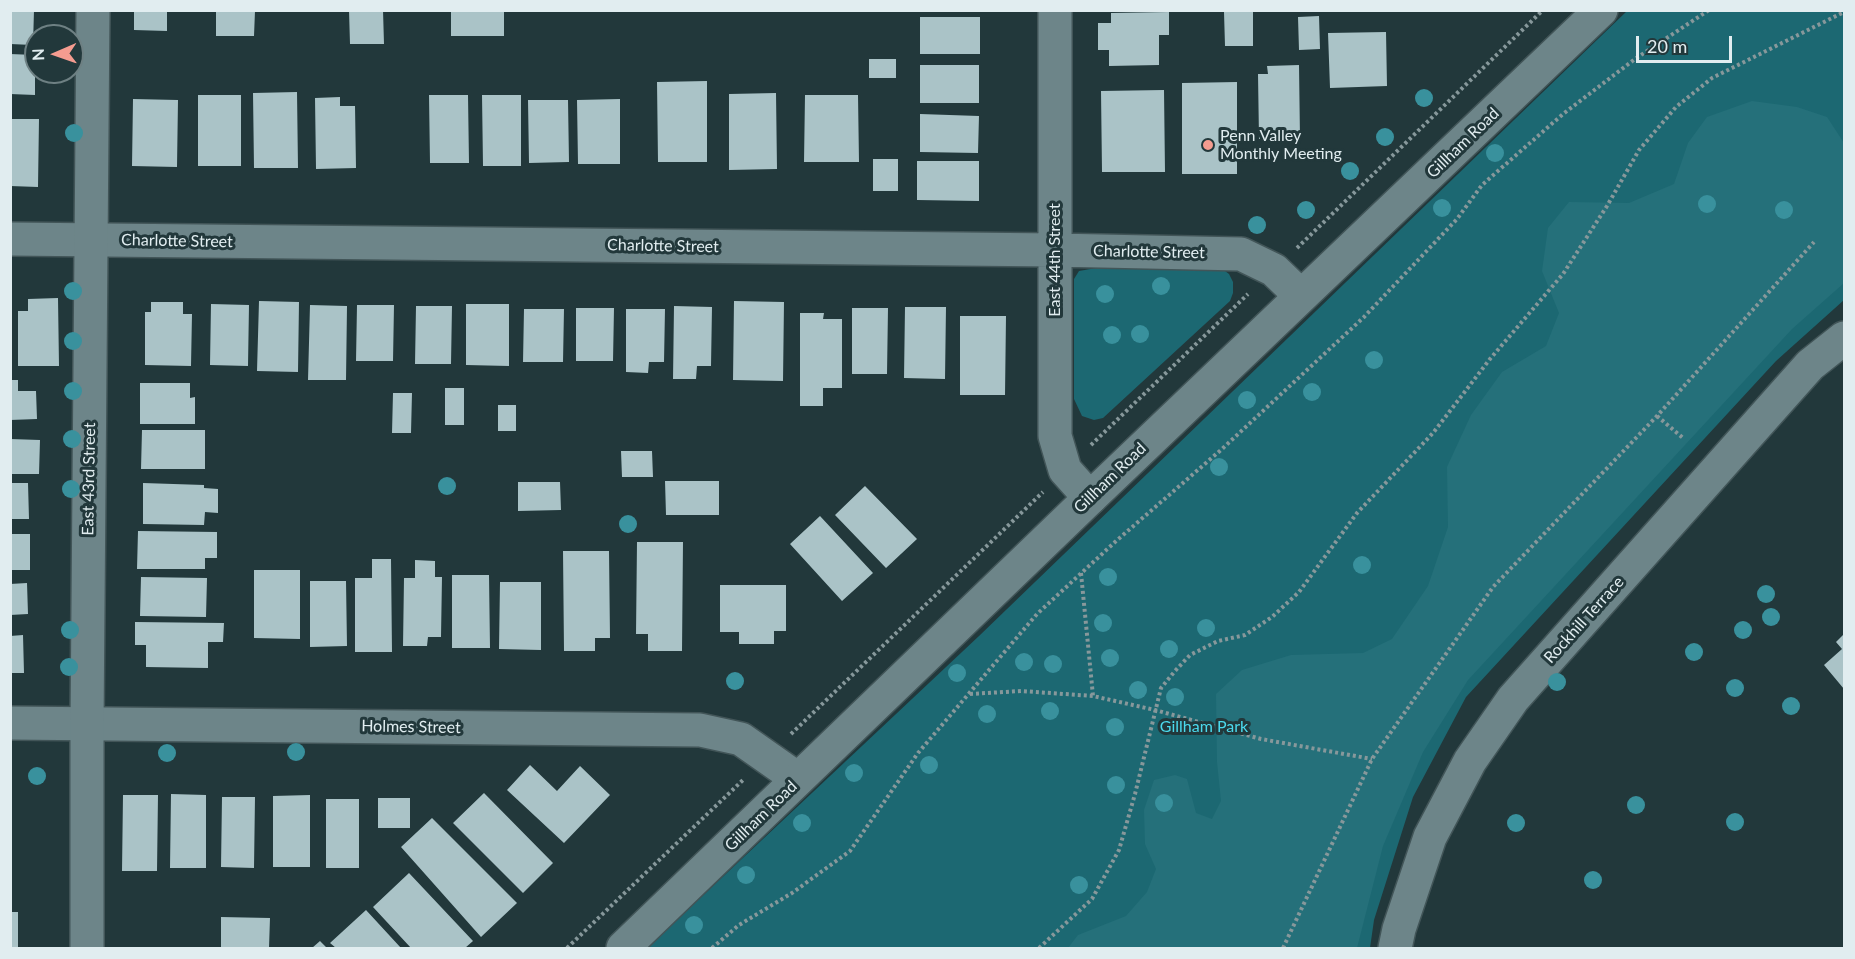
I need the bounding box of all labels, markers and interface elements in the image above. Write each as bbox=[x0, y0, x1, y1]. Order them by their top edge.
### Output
north arrow bbox=[24, 24, 84, 84]
scale bar bbox=[1639, 24, 1735, 62]
text: 20 m bbox=[1647, 35, 1687, 57]
text: N bbox=[28, 48, 47, 61]
street label: Gillham Road bbox=[1423, 104, 1503, 182]
place label: Penn Valley Monthly Meeting bbox=[1220, 126, 1342, 164]
marker: Penn Valley Monthly Meeting bbox=[1201, 138, 1215, 152]
street label: East 44th Street bbox=[1045, 203, 1065, 317]
street label: Charlotte Street bbox=[121, 230, 233, 252]
street label: Charlotte Street bbox=[607, 235, 719, 257]
street label: Charlotte Street bbox=[1093, 241, 1205, 263]
street label: East 43rd Street bbox=[78, 422, 100, 536]
street label: Gillham Road bbox=[1070, 439, 1150, 517]
street label: Rockhill Terrace bbox=[1540, 573, 1628, 667]
street label: Holmes Street bbox=[361, 717, 461, 737]
park label: Gillham Park bbox=[1160, 717, 1248, 737]
street label: Gillham Road bbox=[721, 777, 801, 855]

